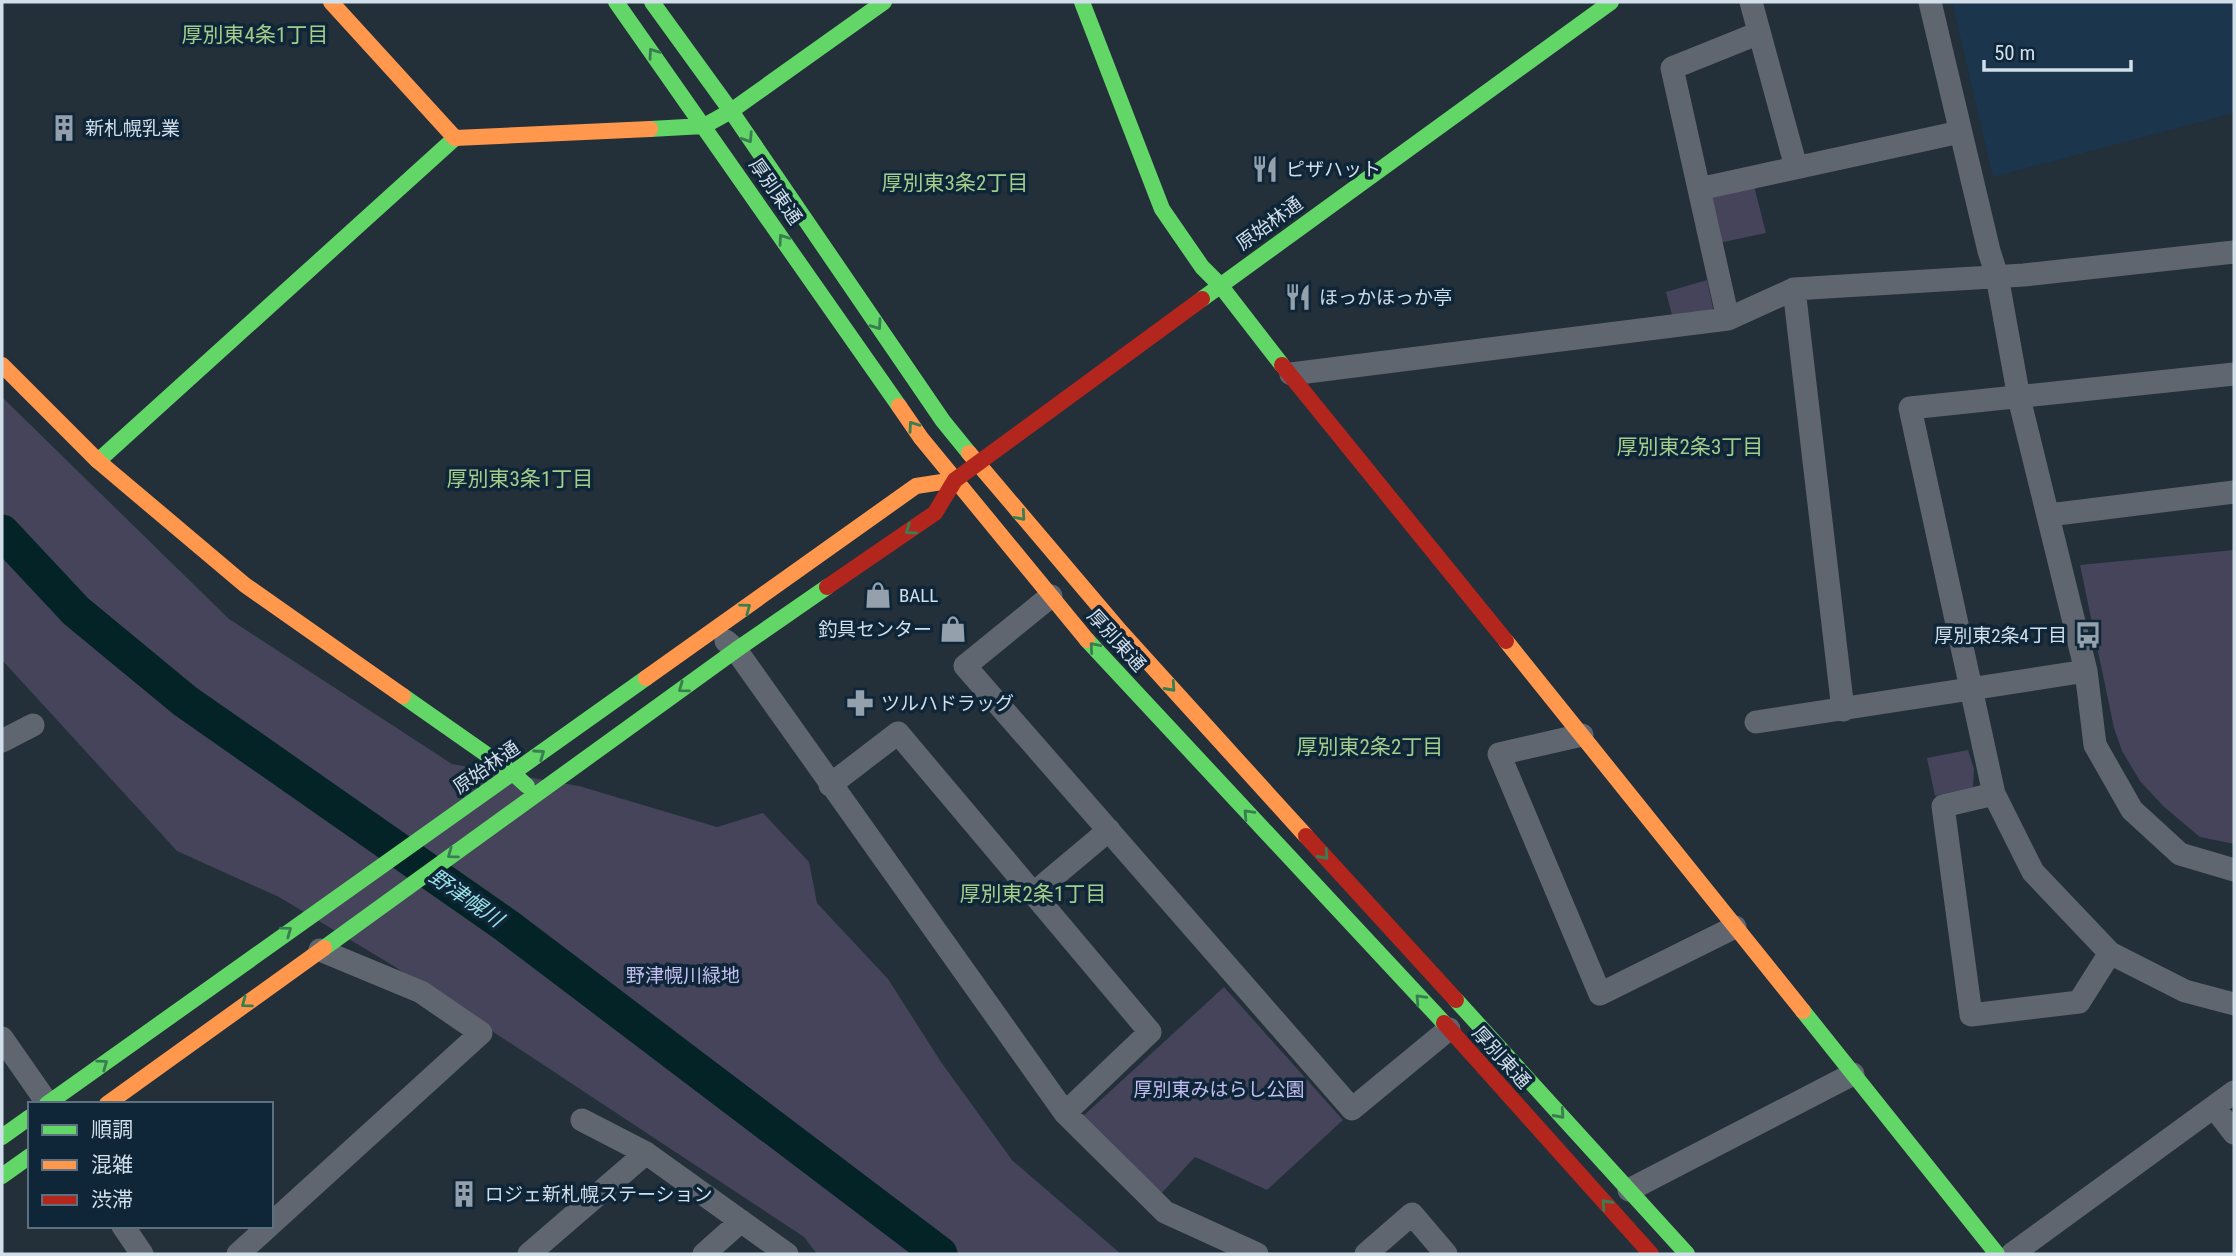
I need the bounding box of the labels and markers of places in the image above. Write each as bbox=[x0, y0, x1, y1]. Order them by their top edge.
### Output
building icon: 新札幌乳業 bbox=[49, 113, 79, 143]
place label: 新札幌乳業 bbox=[85, 117, 180, 140]
restaurant icon: ピザハット bbox=[1250, 154, 1280, 184]
place label: ピザハット bbox=[1286, 158, 1381, 181]
restaurant icon: ほっかほっか亭 bbox=[1283, 282, 1313, 312]
place label: ほっかほっか亭 bbox=[1319, 286, 1452, 309]
shop icon: BALL bbox=[863, 580, 893, 610]
place label: BALL bbox=[899, 584, 938, 607]
shop icon: 釣具センター bbox=[938, 614, 968, 644]
place label: 釣具センター bbox=[818, 618, 932, 641]
bus stop icon: 厚別東2条4丁目 bbox=[2073, 620, 2103, 650]
place label: 厚別東2条4丁目 bbox=[1934, 624, 2067, 647]
pharmacy icon: ツルハドラッグ bbox=[845, 688, 875, 718]
place label: ツルハドラッグ bbox=[881, 692, 1014, 715]
building icon: ロジェ新札幌ステーション bbox=[449, 1179, 479, 1209]
place label: ロジェ新札幌ステーション bbox=[485, 1183, 713, 1206]

